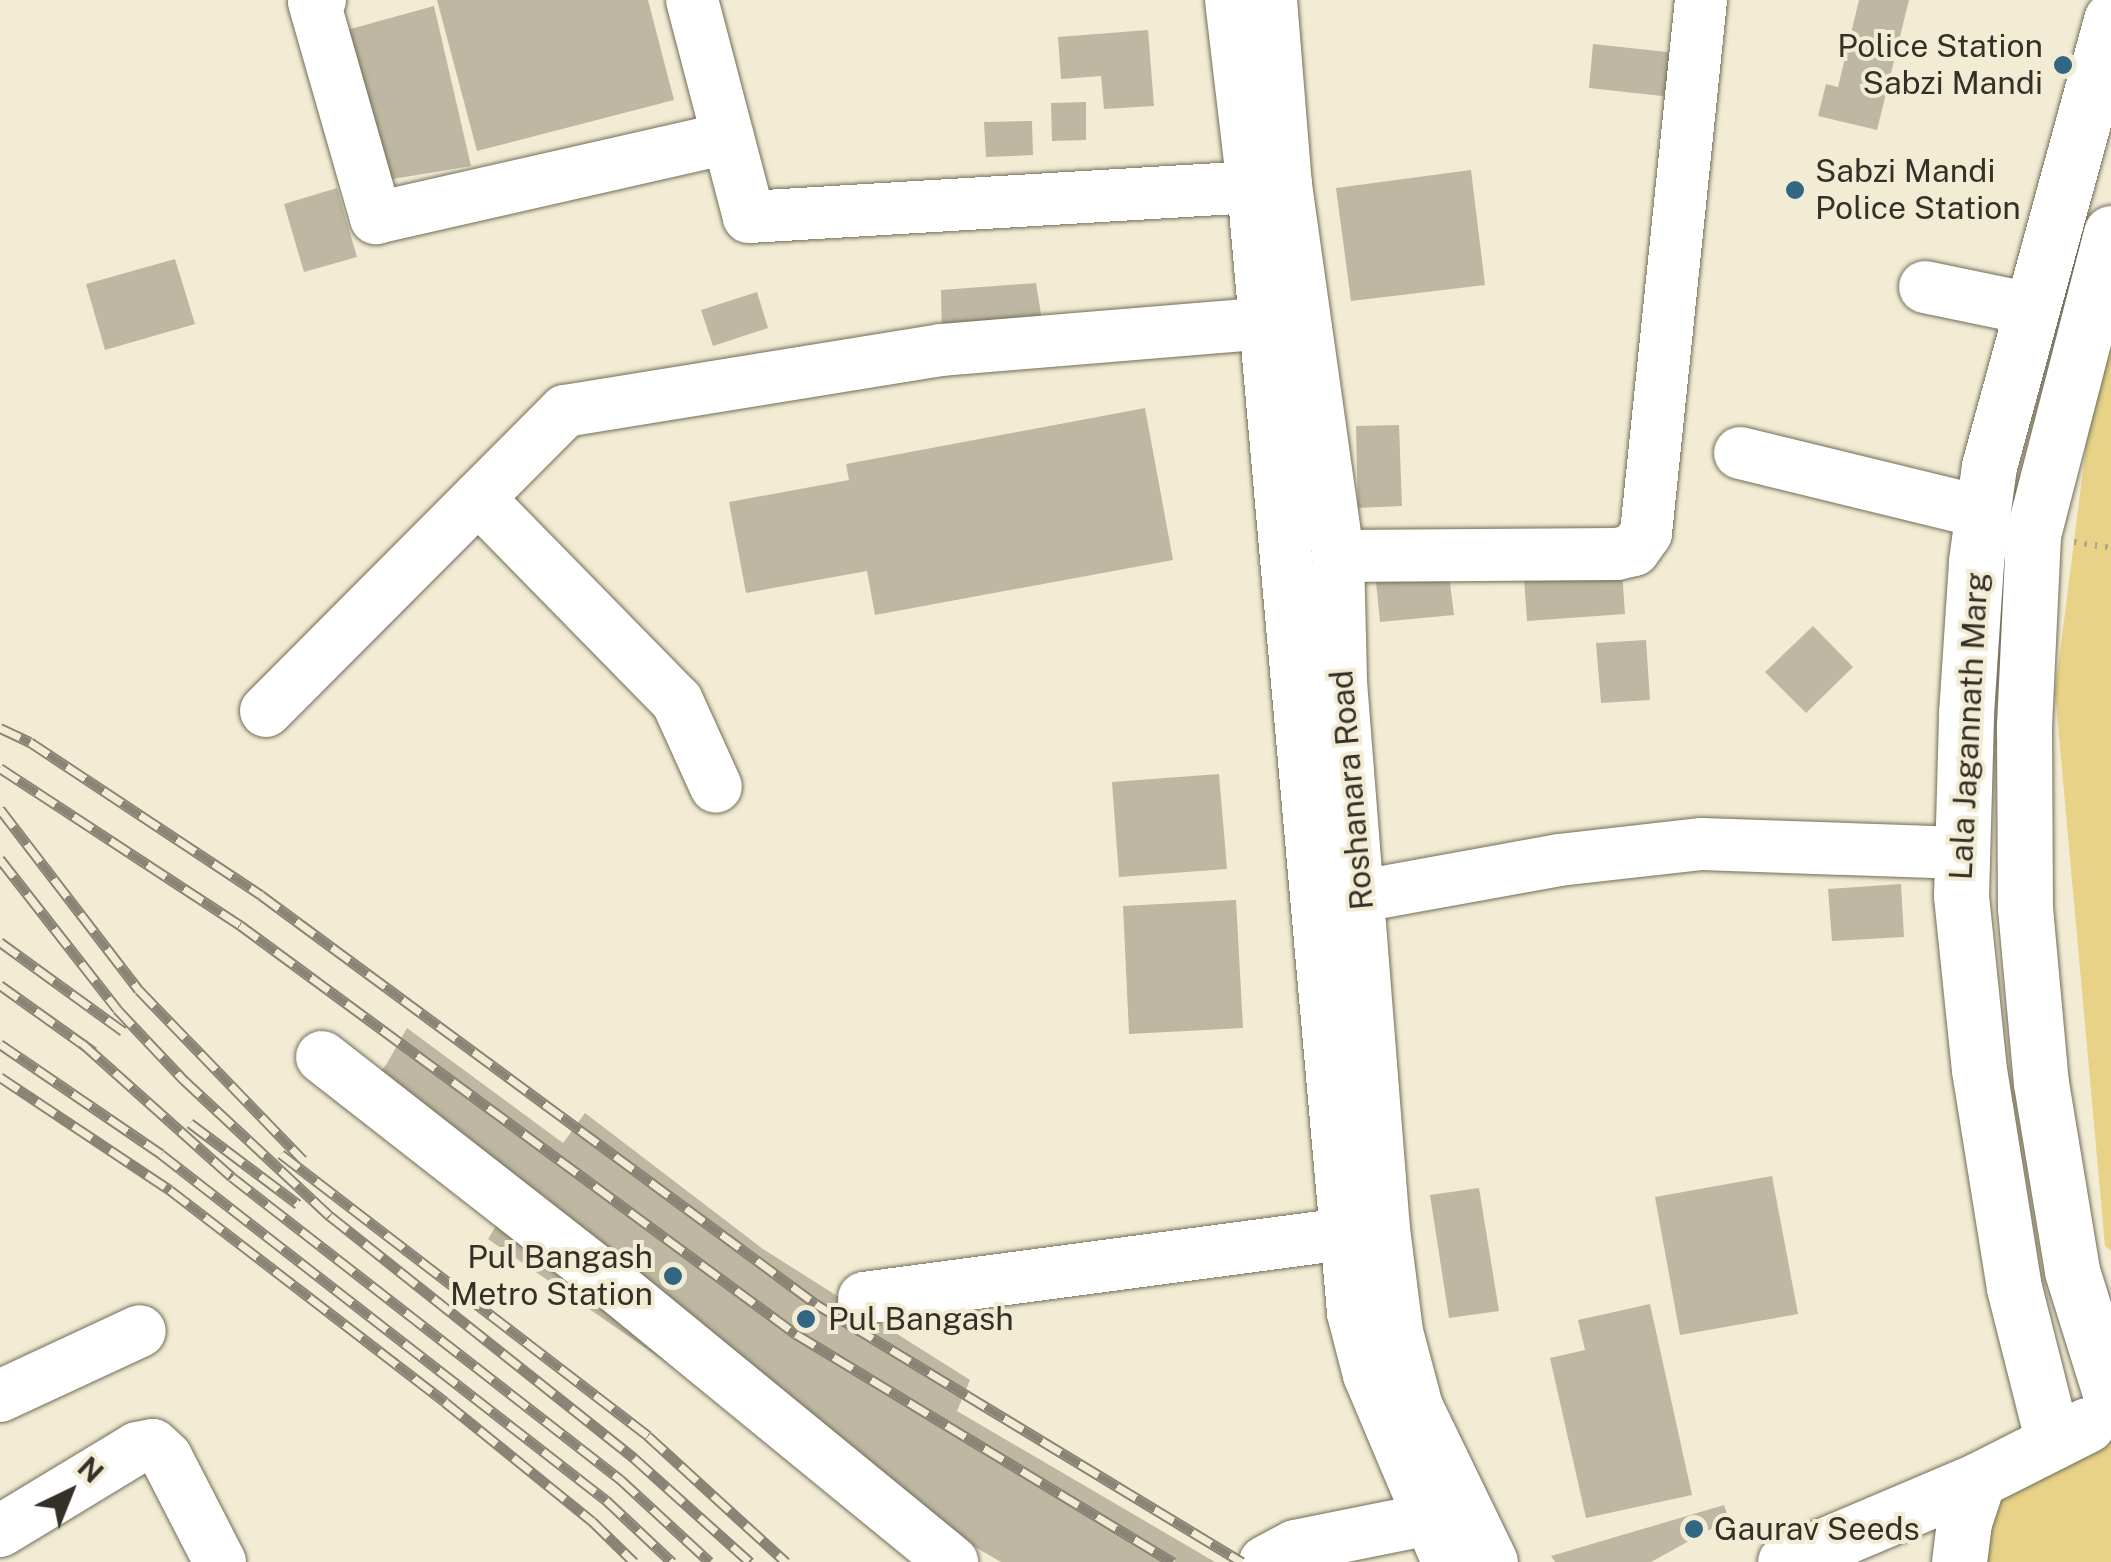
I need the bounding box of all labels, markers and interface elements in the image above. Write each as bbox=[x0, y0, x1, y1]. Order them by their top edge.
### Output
place label: Police Station Sabzi Mandi bbox=[1837, 28, 2043, 103]
marker: Police Station Sabzi Mandi bbox=[2052, 54, 2074, 76]
place label: Sabzi Mandi Police Station bbox=[1815, 153, 2021, 228]
marker: Sabzi Mandi Police Station bbox=[1784, 179, 1806, 201]
street label: Lala Jagannath Marg bbox=[1942, 571, 1996, 881]
street label: Roshanara Road bbox=[1322, 668, 1382, 912]
place label: Pul Bangash Metro Station bbox=[450, 1239, 653, 1314]
marker: Pul Bangash Metro Station bbox=[662, 1265, 684, 1287]
place label: Pul Bangash bbox=[828, 1300, 1014, 1338]
marker: Pul Bangash bbox=[793, 1306, 819, 1332]
north arrow bbox=[20, 1442, 120, 1542]
text: N bbox=[72, 1450, 110, 1489]
place label: Gaurav Seeds bbox=[1714, 1510, 1920, 1548]
marker: Gaurav Seeds bbox=[1683, 1518, 1705, 1540]

